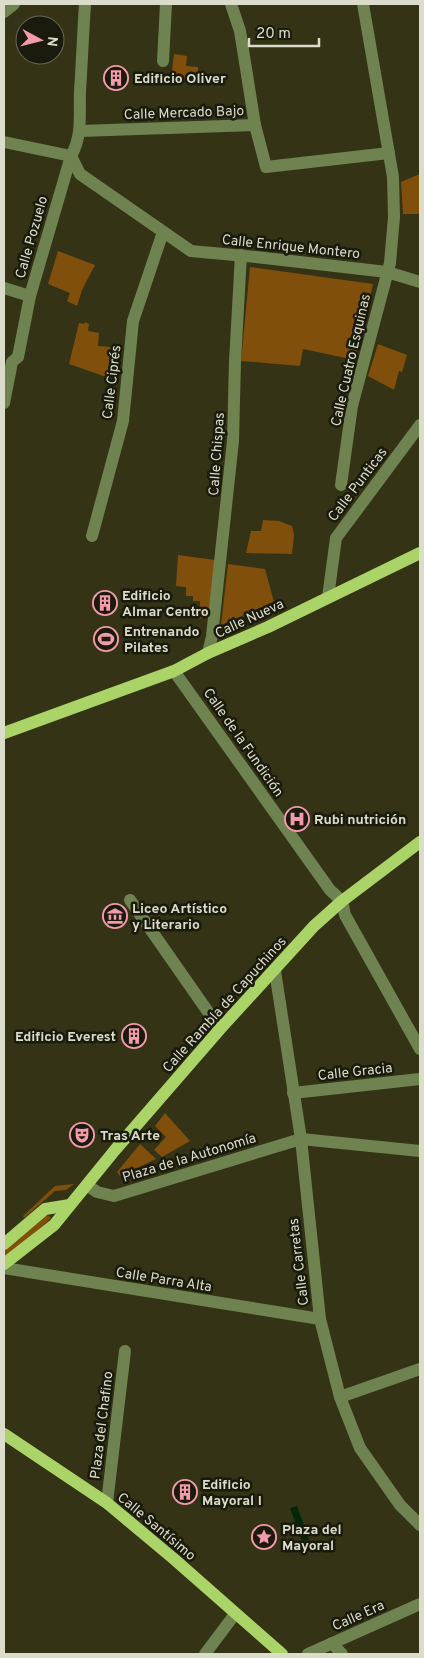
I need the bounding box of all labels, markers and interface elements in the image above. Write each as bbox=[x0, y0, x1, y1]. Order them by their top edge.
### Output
north arrow bbox=[15, 15, 65, 65]
scale bar bbox=[249, 15, 319, 47]
text: 20 m bbox=[256, 25, 291, 44]
text: N bbox=[42, 35, 60, 47]
building icon: Edificio Oliver bbox=[103, 65, 129, 91]
place label: Edificio Oliver bbox=[134, 71, 226, 88]
street label: Calle Mercado Bajo bbox=[124, 103, 245, 124]
street label: Calle Pozuelo bbox=[13, 194, 52, 281]
street label: Calle Enrique Montero bbox=[221, 232, 361, 263]
street label: Calle Cuatro Esquinas bbox=[328, 292, 375, 428]
street label: Calle Ciprés bbox=[100, 344, 125, 420]
street label: Calle Chispas bbox=[206, 412, 229, 496]
street label: Calle Punticas bbox=[325, 445, 392, 525]
place label: Edificio Almar Centro bbox=[122, 588, 209, 621]
building icon: Edificio Almar Centro bbox=[92, 590, 118, 616]
street label: Calle Nueva bbox=[213, 596, 287, 643]
place label: Entrenando Pilates bbox=[124, 624, 200, 657]
sports icon: Entrenando Pilates bbox=[93, 626, 119, 652]
street label: Calle de la Fundición bbox=[199, 685, 287, 800]
hospital icon: Rubi nutrición bbox=[284, 806, 310, 832]
place label: Rubi nutrición bbox=[314, 812, 406, 829]
place label: Liceo Artístico y Literario bbox=[132, 901, 227, 934]
museum icon: Liceo Artístico y Literario bbox=[102, 903, 128, 929]
street label: Calle Rambla de Capuchinos bbox=[160, 933, 291, 1077]
building icon: Edificio Everest bbox=[121, 1023, 147, 1049]
place label: Edificio Everest bbox=[15, 1029, 116, 1046]
street label: Calle Gracia bbox=[317, 1060, 393, 1085]
theatre icon: Tras Arte bbox=[69, 1122, 95, 1148]
place label: Tras Arte bbox=[100, 1128, 160, 1145]
street label: Plaza de la Autonomía bbox=[121, 1130, 258, 1187]
street label: Calle Carretas bbox=[286, 1217, 313, 1307]
street label: Calle Parra Alta bbox=[115, 1264, 213, 1296]
street label: Plaza del Chafino bbox=[87, 1370, 118, 1480]
place label: Edificio Mayoral I bbox=[202, 1477, 262, 1510]
building icon: Edificio Mayoral I bbox=[172, 1479, 198, 1505]
street label: Calle Santísimo bbox=[113, 1489, 199, 1565]
place label: Plaza del Mayoral bbox=[282, 1522, 342, 1555]
place icon: Plaza del Mayoral bbox=[251, 1524, 277, 1550]
street label: Calle Era bbox=[330, 1597, 387, 1635]

